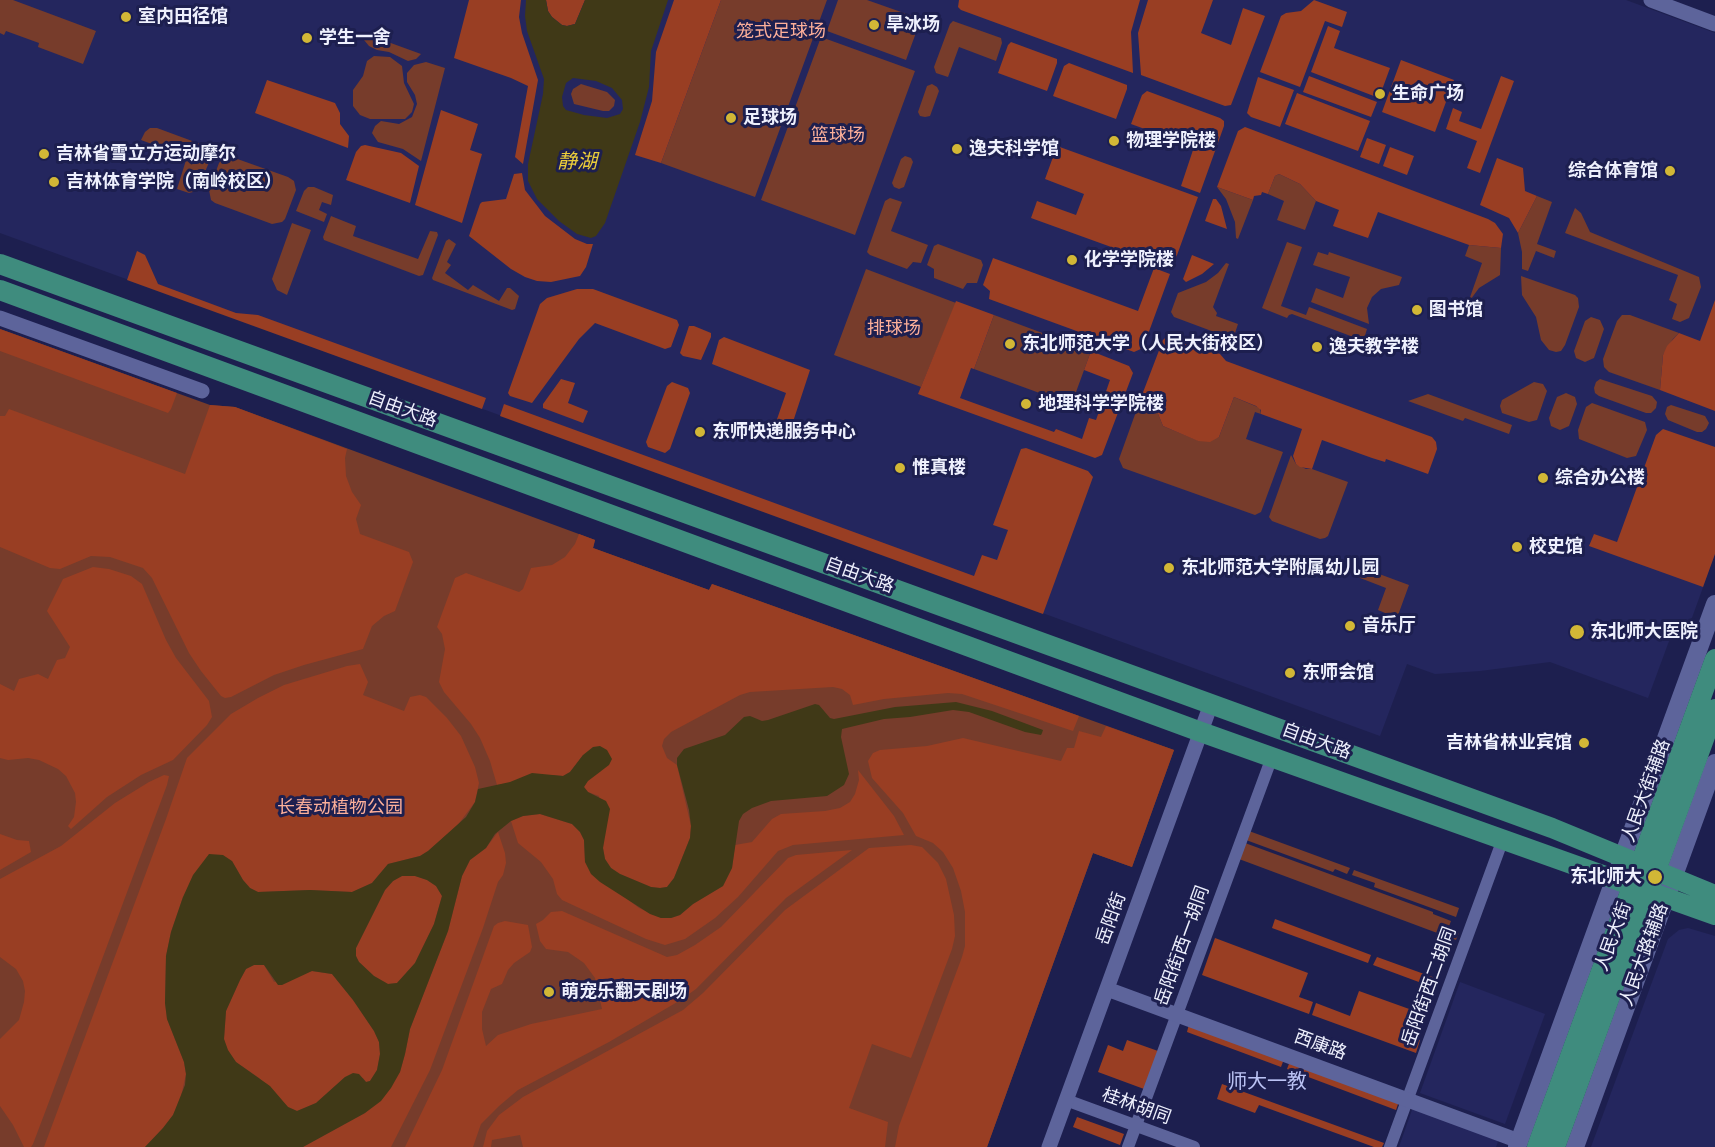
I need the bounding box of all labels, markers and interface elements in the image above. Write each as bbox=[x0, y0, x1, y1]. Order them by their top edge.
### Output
place label: 室内田径馆 bbox=[138, 6, 228, 28]
marker: 室内田径馆 bbox=[119, 10, 133, 24]
place label: 旱冰场 bbox=[886, 14, 940, 36]
marker: 旱冰场 bbox=[867, 18, 881, 32]
park label: 笼式足球场 bbox=[736, 21, 826, 43]
place label: 学生一舍 bbox=[319, 27, 391, 49]
marker: 学生一舍 bbox=[300, 31, 314, 45]
place label: 生命广场 bbox=[1392, 83, 1464, 105]
marker: 生命广场 bbox=[1373, 87, 1387, 101]
place label: 足球场 bbox=[743, 107, 797, 129]
marker: 足球场 bbox=[724, 111, 738, 125]
park label: 篮球场 bbox=[811, 125, 865, 147]
place label: 物理学院楼 bbox=[1126, 130, 1216, 152]
marker: 物理学院楼 bbox=[1107, 134, 1121, 148]
place label: 逸夫科学馆 bbox=[969, 138, 1059, 160]
marker: 逸夫科学馆 bbox=[950, 142, 964, 156]
place label: 吉林省雪立方运动摩尔 bbox=[56, 143, 236, 165]
marker: 吉林省雪立方运动摩尔 bbox=[37, 147, 51, 161]
water label: 静湖 bbox=[557, 151, 597, 175]
place label: 综合体育馆 bbox=[1568, 160, 1658, 182]
marker: 综合体育馆 bbox=[1663, 164, 1677, 178]
place label: 吉林体育学院（南岭校区） bbox=[66, 171, 282, 193]
marker: 吉林体育学院（南岭校区） bbox=[47, 175, 61, 189]
place label: 化学学院楼 bbox=[1084, 249, 1174, 271]
marker: 化学学院楼 bbox=[1065, 253, 1079, 267]
place label: 图书馆 bbox=[1429, 299, 1483, 321]
marker: 图书馆 bbox=[1410, 303, 1424, 317]
park label: 排球场 bbox=[867, 318, 921, 340]
place label: 东北师范大学（人民大街校区） bbox=[1022, 333, 1274, 355]
place label: 逸夫教学楼 bbox=[1329, 336, 1419, 358]
marker: 东北师范大学（人民大街校区） bbox=[1003, 337, 1017, 351]
marker: 逸夫教学楼 bbox=[1310, 340, 1324, 354]
street label: 自由大路 bbox=[364, 388, 440, 432]
place label: 地理科学学院楼 bbox=[1038, 393, 1164, 415]
marker: 地理科学学院楼 bbox=[1019, 397, 1033, 411]
place label: 东师快递服务中心 bbox=[712, 421, 856, 443]
marker: 东师快递服务中心 bbox=[693, 425, 707, 439]
place label: 惟真楼 bbox=[912, 457, 966, 479]
marker: 惟真楼 bbox=[893, 461, 907, 475]
place label: 综合办公楼 bbox=[1555, 467, 1645, 489]
marker: 综合办公楼 bbox=[1536, 471, 1550, 485]
place label: 校史馆 bbox=[1529, 536, 1583, 558]
marker: 校史馆 bbox=[1510, 540, 1524, 554]
street label: 自由大路 bbox=[821, 554, 897, 598]
place label: 东北师范大学附属幼儿园 bbox=[1181, 557, 1379, 579]
marker: 东北师范大学附属幼儿园 bbox=[1162, 561, 1176, 575]
place label: 音乐厅 bbox=[1362, 615, 1416, 637]
marker: 音乐厅 bbox=[1343, 619, 1357, 633]
place label: 东北师大医院 bbox=[1590, 621, 1698, 643]
marker: 东北师大医院 bbox=[1568, 623, 1586, 641]
place label: 东师会馆 bbox=[1302, 662, 1374, 684]
marker: 东师会馆 bbox=[1283, 666, 1297, 680]
street label: 自由大路 bbox=[1278, 720, 1354, 764]
place label: 吉林省林业宾馆 bbox=[1446, 732, 1572, 754]
marker: 吉林省林业宾馆 bbox=[1577, 736, 1591, 750]
street label: 人民大街辅路 bbox=[1618, 737, 1676, 845]
park label: 长春动植物公园 bbox=[277, 797, 403, 819]
place label: 东北师大 bbox=[1570, 866, 1642, 888]
marker: 东北师大 bbox=[1646, 868, 1664, 886]
street label: 岳阳街西一胡同 bbox=[1151, 883, 1215, 1009]
street label: 岳阳街 bbox=[1093, 890, 1131, 948]
street label: 人民大街 bbox=[1592, 899, 1636, 975]
street label: 人民大路辅路 bbox=[1616, 901, 1674, 1009]
street label: 岳阳街西二胡同 bbox=[1398, 924, 1462, 1050]
place label: 萌宠乐翻天剧场 bbox=[561, 981, 687, 1003]
marker: 萌宠乐翻天剧场 bbox=[542, 985, 556, 999]
street label: 西康路 bbox=[1291, 1027, 1349, 1065]
district label: 师大一教 bbox=[1227, 1071, 1307, 1095]
street label: 桂林胡同 bbox=[1098, 1085, 1174, 1129]

